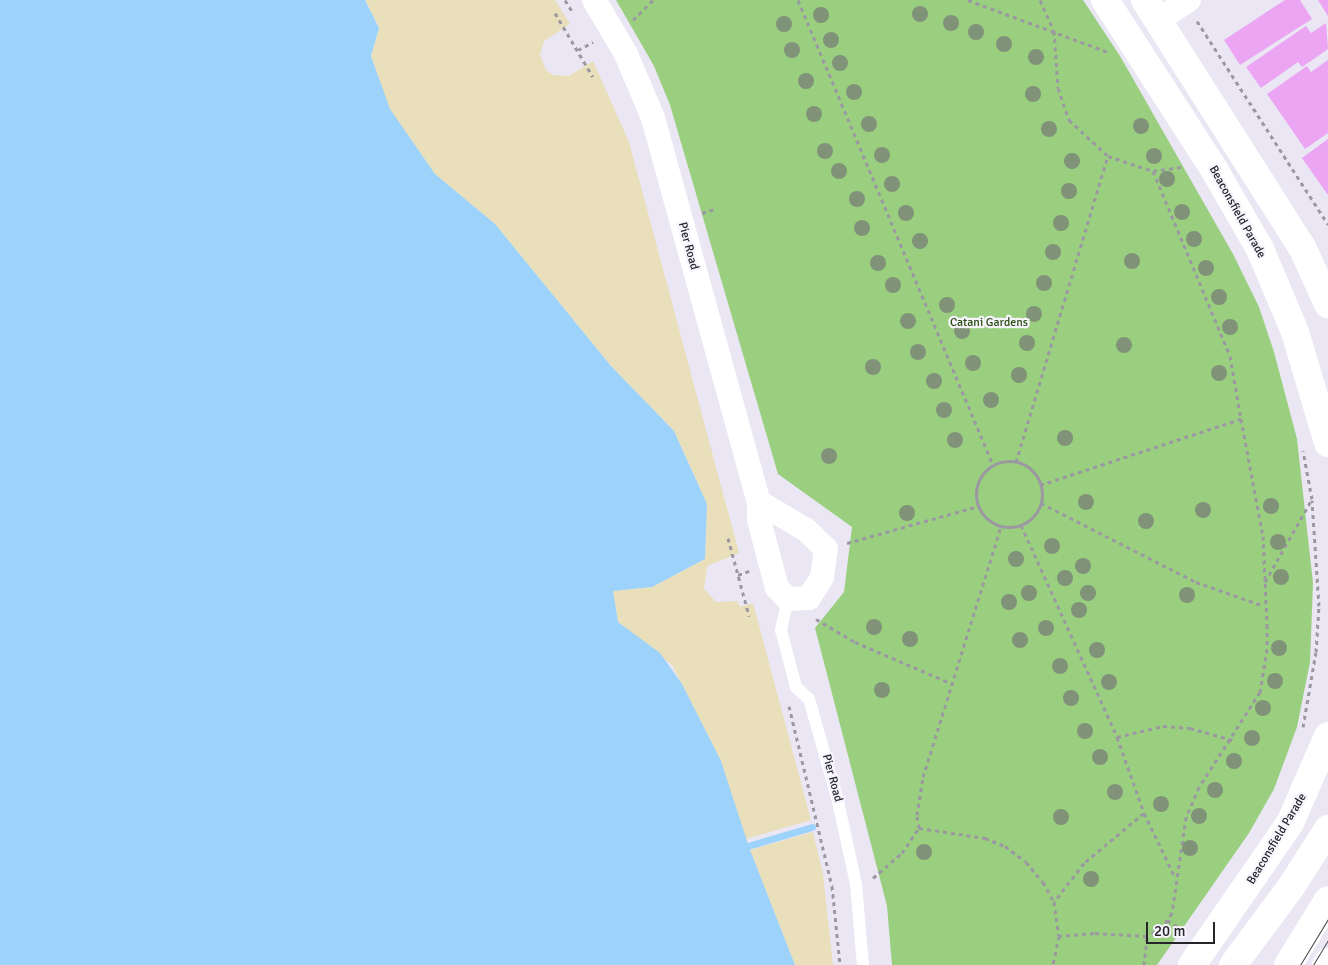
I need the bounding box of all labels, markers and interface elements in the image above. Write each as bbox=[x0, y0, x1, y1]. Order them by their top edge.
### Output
street label: Beaconsfield Parade bbox=[1206, 163, 1268, 261]
street label: Pier Road bbox=[675, 221, 701, 271]
park label: Catani Gardens bbox=[950, 316, 1028, 330]
street label: Pier Road bbox=[819, 753, 845, 803]
street label: Beaconsfield Parade bbox=[1244, 791, 1310, 887]
scale bar bbox=[1148, 912, 1217, 944]
text: 20 m bbox=[1154, 922, 1185, 940]

